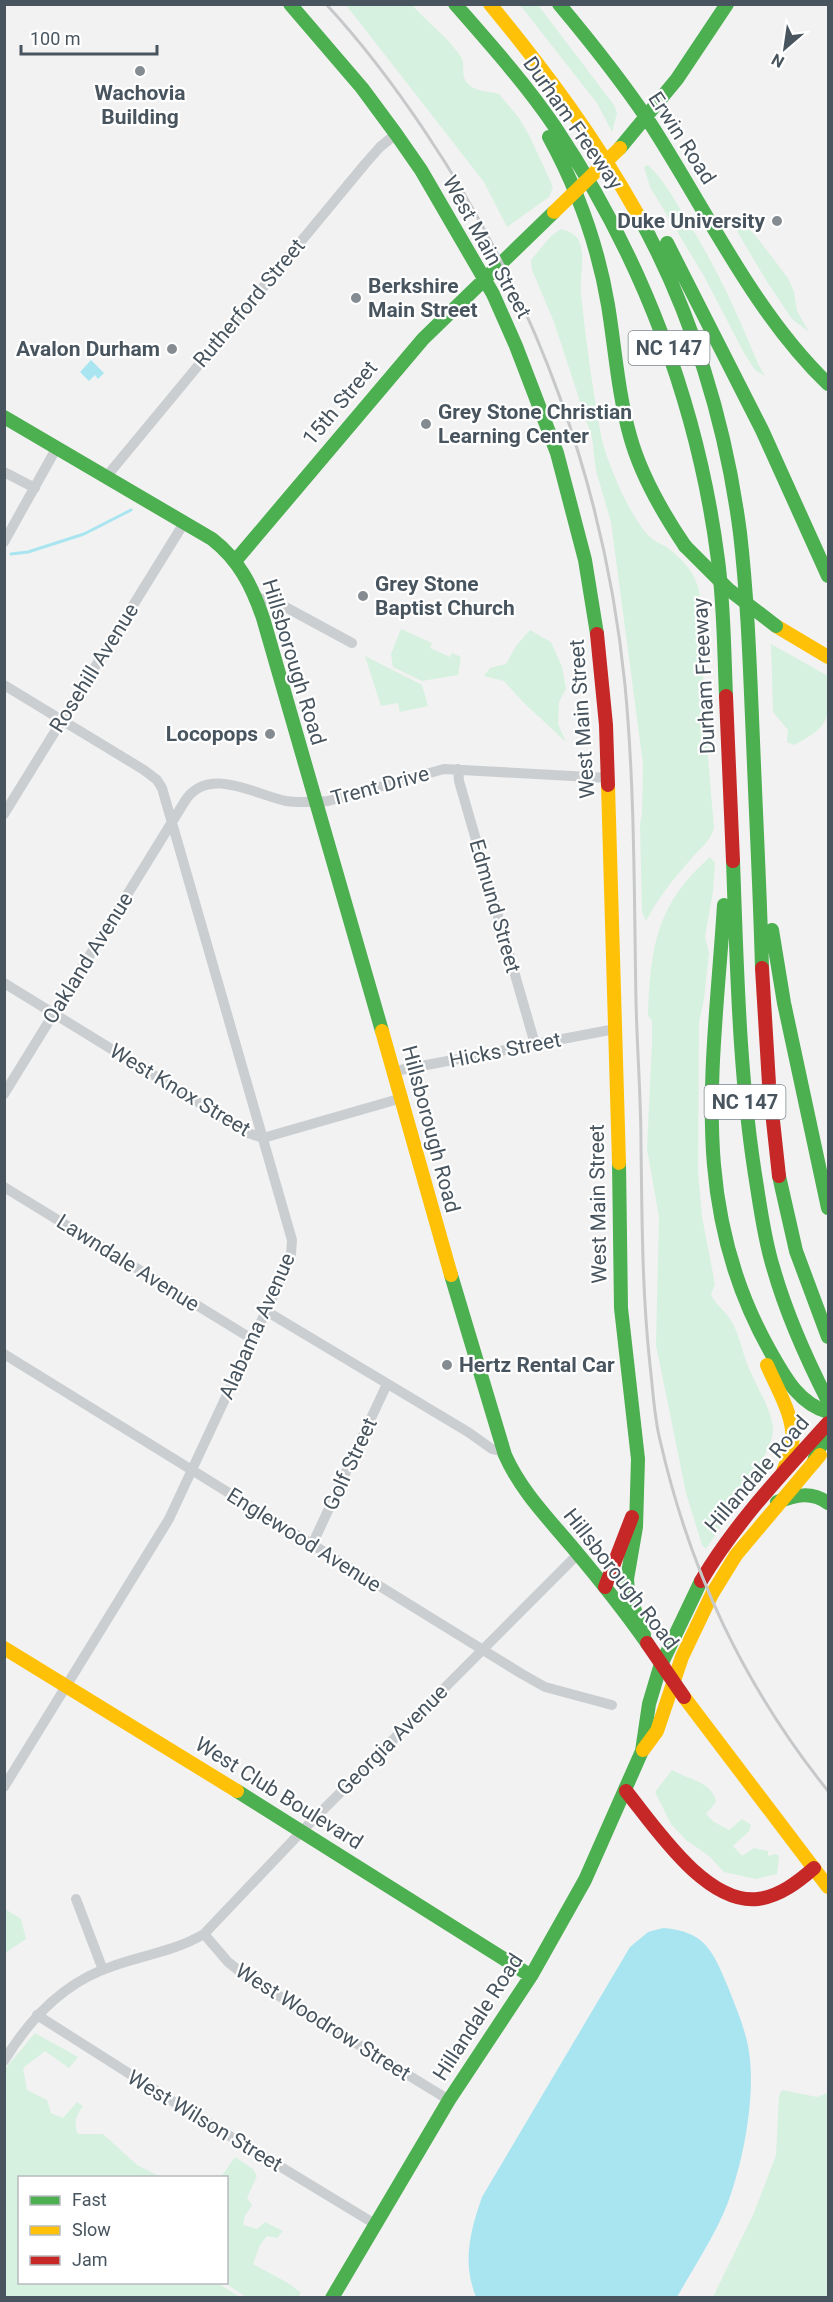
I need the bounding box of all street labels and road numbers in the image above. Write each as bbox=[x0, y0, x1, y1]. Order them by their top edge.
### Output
street label: Durham Freeway bbox=[518, 52, 628, 194]
street label: Erwin Road bbox=[643, 87, 721, 189]
street label: West Main Street bbox=[438, 171, 536, 323]
street label: Rutherford Street bbox=[188, 234, 310, 372]
road number: NC 147 bbox=[628, 331, 710, 365]
street label: 15th Street bbox=[298, 356, 382, 450]
street label: Hillsborough Road bbox=[257, 576, 331, 748]
street label: Durham Freeway bbox=[688, 597, 720, 755]
street label: Rosehill Avenue bbox=[45, 599, 143, 737]
street label: West Main Street bbox=[564, 639, 600, 799]
street label: Trent Drive bbox=[328, 761, 432, 811]
street label: Edmund Street bbox=[464, 837, 526, 976]
street label: Oakland Avenue bbox=[38, 888, 138, 1028]
street label: Hicks Street bbox=[447, 1027, 563, 1073]
street label: West Knox Street bbox=[105, 1039, 255, 1141]
street label: Hillsborough Road bbox=[397, 1043, 465, 1215]
road number: NC 147 bbox=[704, 1085, 786, 1119]
street label: West Main Street bbox=[585, 1124, 611, 1284]
street label: Lawndale Avenue bbox=[52, 1210, 204, 1316]
street label: Alabama Avenue bbox=[214, 1249, 300, 1403]
street label: Hillandale Road bbox=[700, 1411, 814, 1537]
street label: Golf Street bbox=[318, 1414, 382, 1514]
street label: Englewood Avenue bbox=[223, 1483, 385, 1597]
street label: Hillsborough Road bbox=[559, 1504, 683, 1654]
street label: Georgia Avenue bbox=[332, 1680, 452, 1800]
street label: West Club Boulevard bbox=[191, 1732, 367, 1854]
street label: Hillandale Road bbox=[428, 1949, 528, 2085]
street label: West Woodrow Street bbox=[231, 1958, 415, 2086]
street label: West Wilson Street bbox=[123, 2065, 287, 2177]

